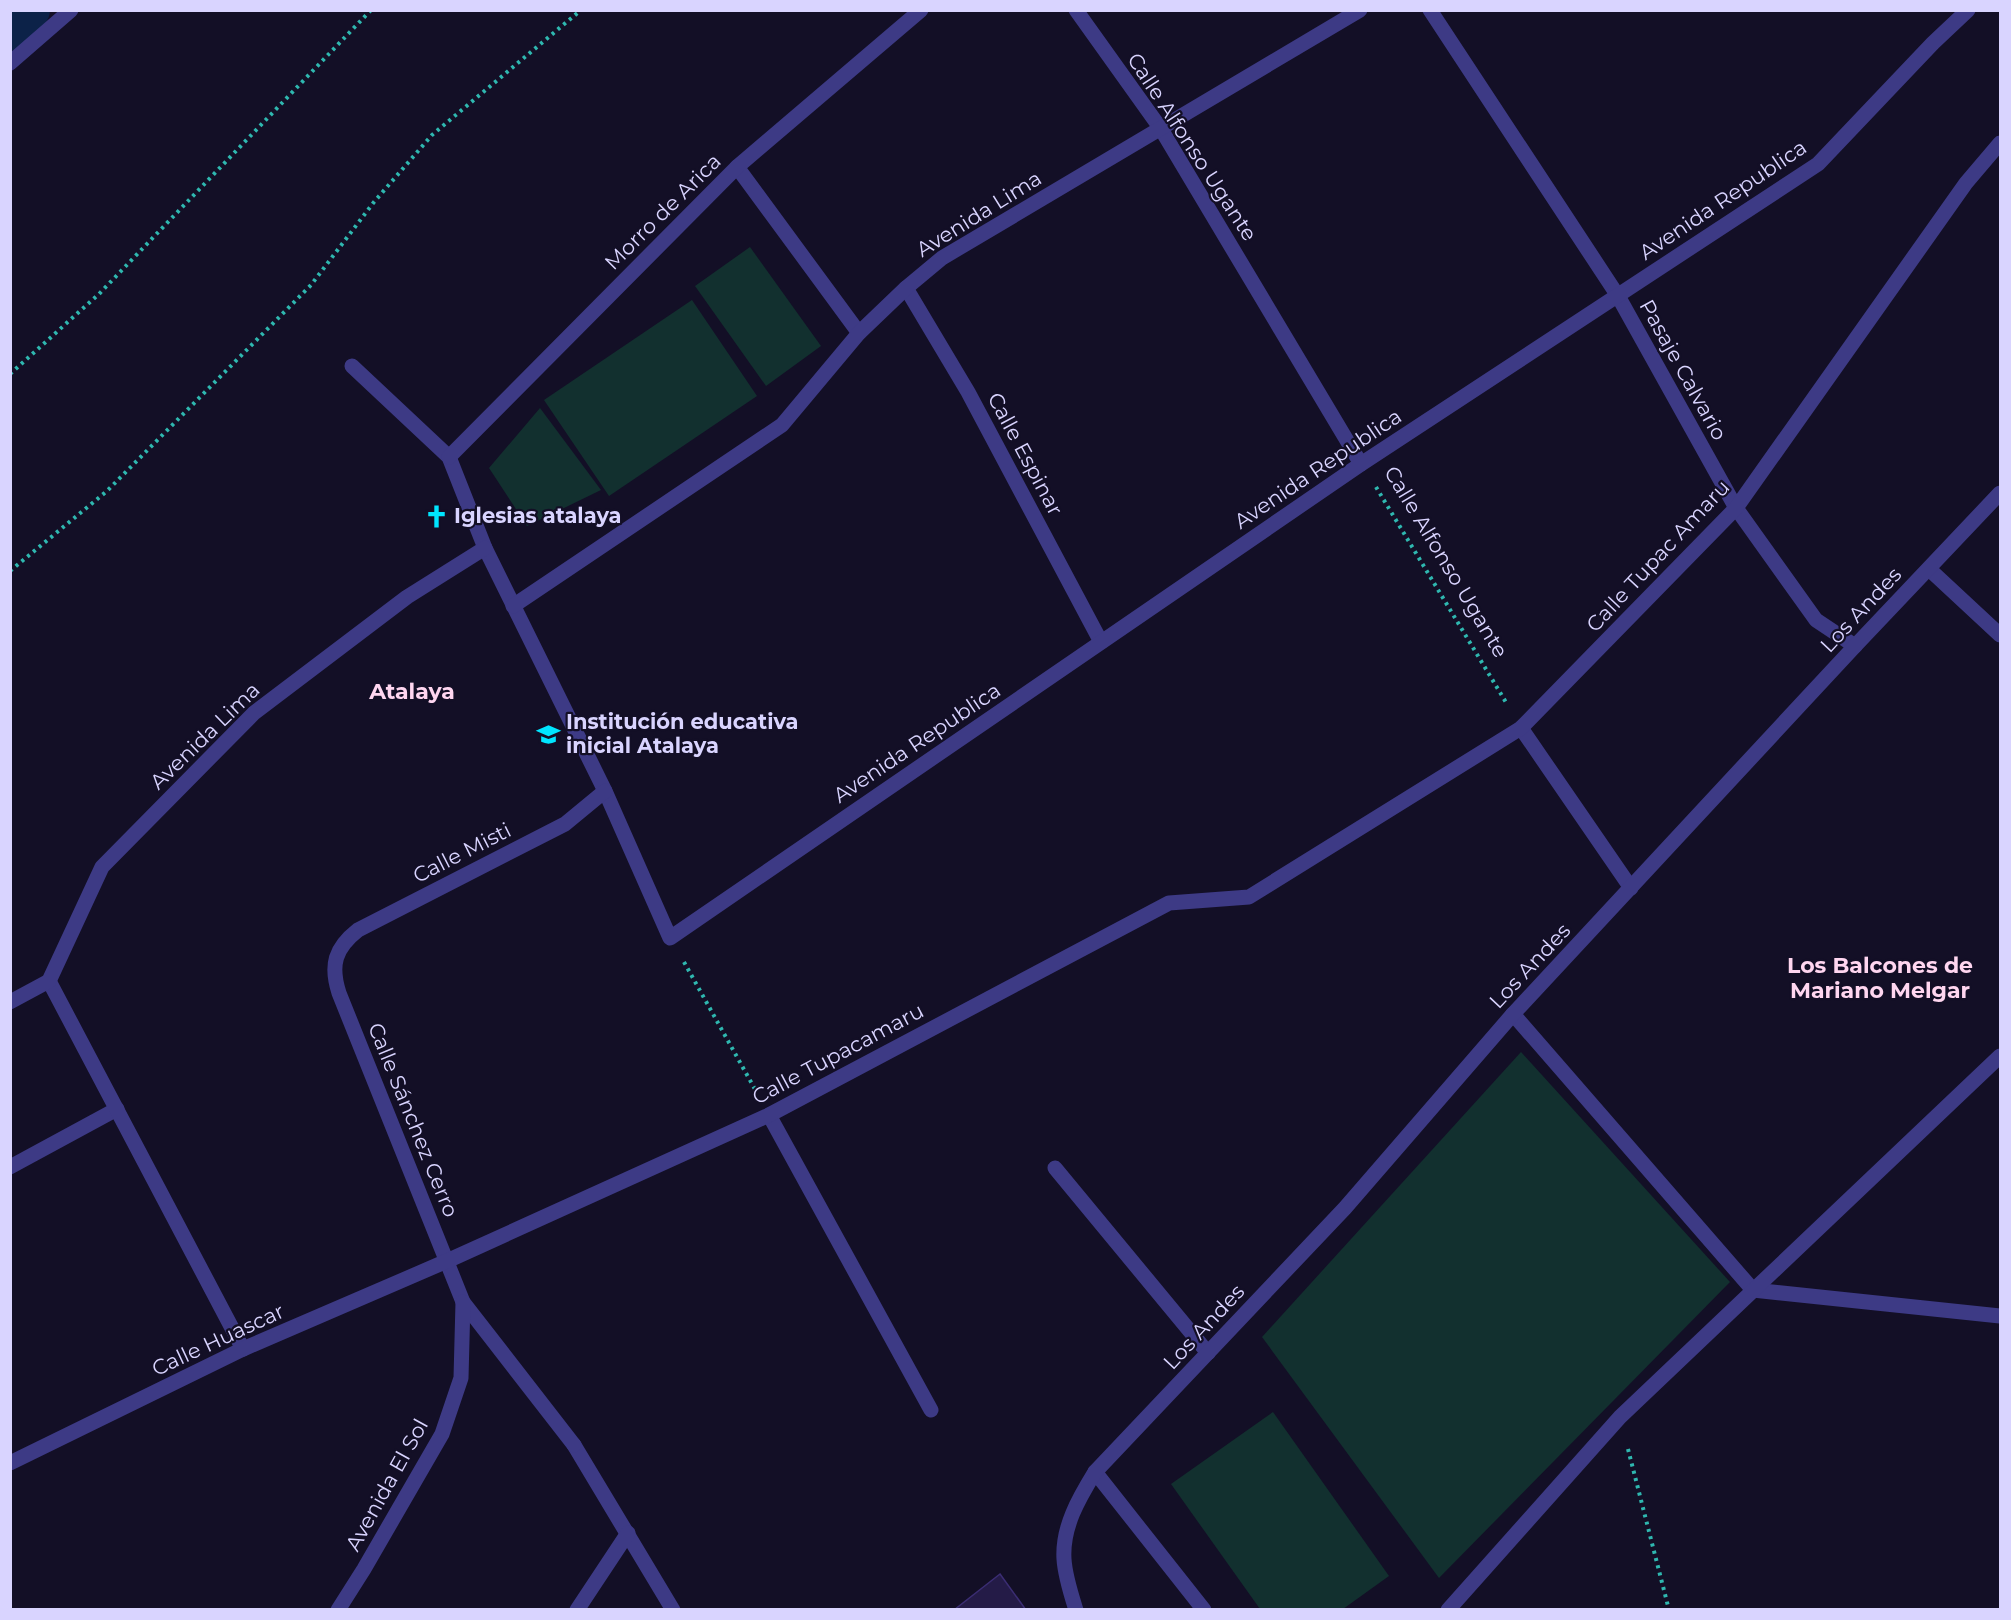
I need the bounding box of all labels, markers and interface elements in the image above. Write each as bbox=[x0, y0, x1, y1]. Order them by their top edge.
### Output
street label: Calle Alfonso Ugante bbox=[1122, 48, 1263, 245]
street label: Avenida Republica bbox=[1634, 134, 1811, 265]
street label: Morro de Arica bbox=[599, 148, 726, 275]
street label: Avenida Lima bbox=[912, 165, 1046, 262]
street label: Pasaje Calvario bbox=[1634, 295, 1732, 444]
street label: Calle Espinar bbox=[983, 388, 1068, 520]
street label: Avenida Republica bbox=[1229, 403, 1406, 534]
street label: Calle Alfonso Ugante bbox=[1379, 461, 1514, 662]
street label: Calle Tupac Amaru bbox=[1581, 475, 1735, 637]
church icon: Iglesias atalaya bbox=[423, 503, 449, 529]
place label: Iglesias atalaya bbox=[454, 503, 622, 528]
street label: Los Andes bbox=[1815, 562, 1906, 658]
street label: Avenida Lima bbox=[145, 677, 265, 794]
street label: Avenida Republica bbox=[828, 677, 1005, 808]
district label: Atalaya bbox=[368, 678, 455, 705]
place label: Institución educativa inicial Atalaya bbox=[566, 709, 799, 758]
school or university icon: Institución educativa inicial Atalaya bbox=[535, 721, 561, 747]
street label: Calle Misti bbox=[409, 817, 515, 888]
street label: Los Andes bbox=[1484, 918, 1575, 1014]
district label: Los Balcones de Mariano Melgar bbox=[1787, 952, 1973, 1004]
street label: Calle Tupacamaru bbox=[748, 998, 928, 1109]
street label: Calle Sánchez Cerro bbox=[363, 1019, 464, 1221]
street label: Los Andes bbox=[1158, 1279, 1249, 1375]
street label: Calle Huascar bbox=[148, 1298, 288, 1381]
street label: Avenida El Sol bbox=[340, 1414, 433, 1555]

